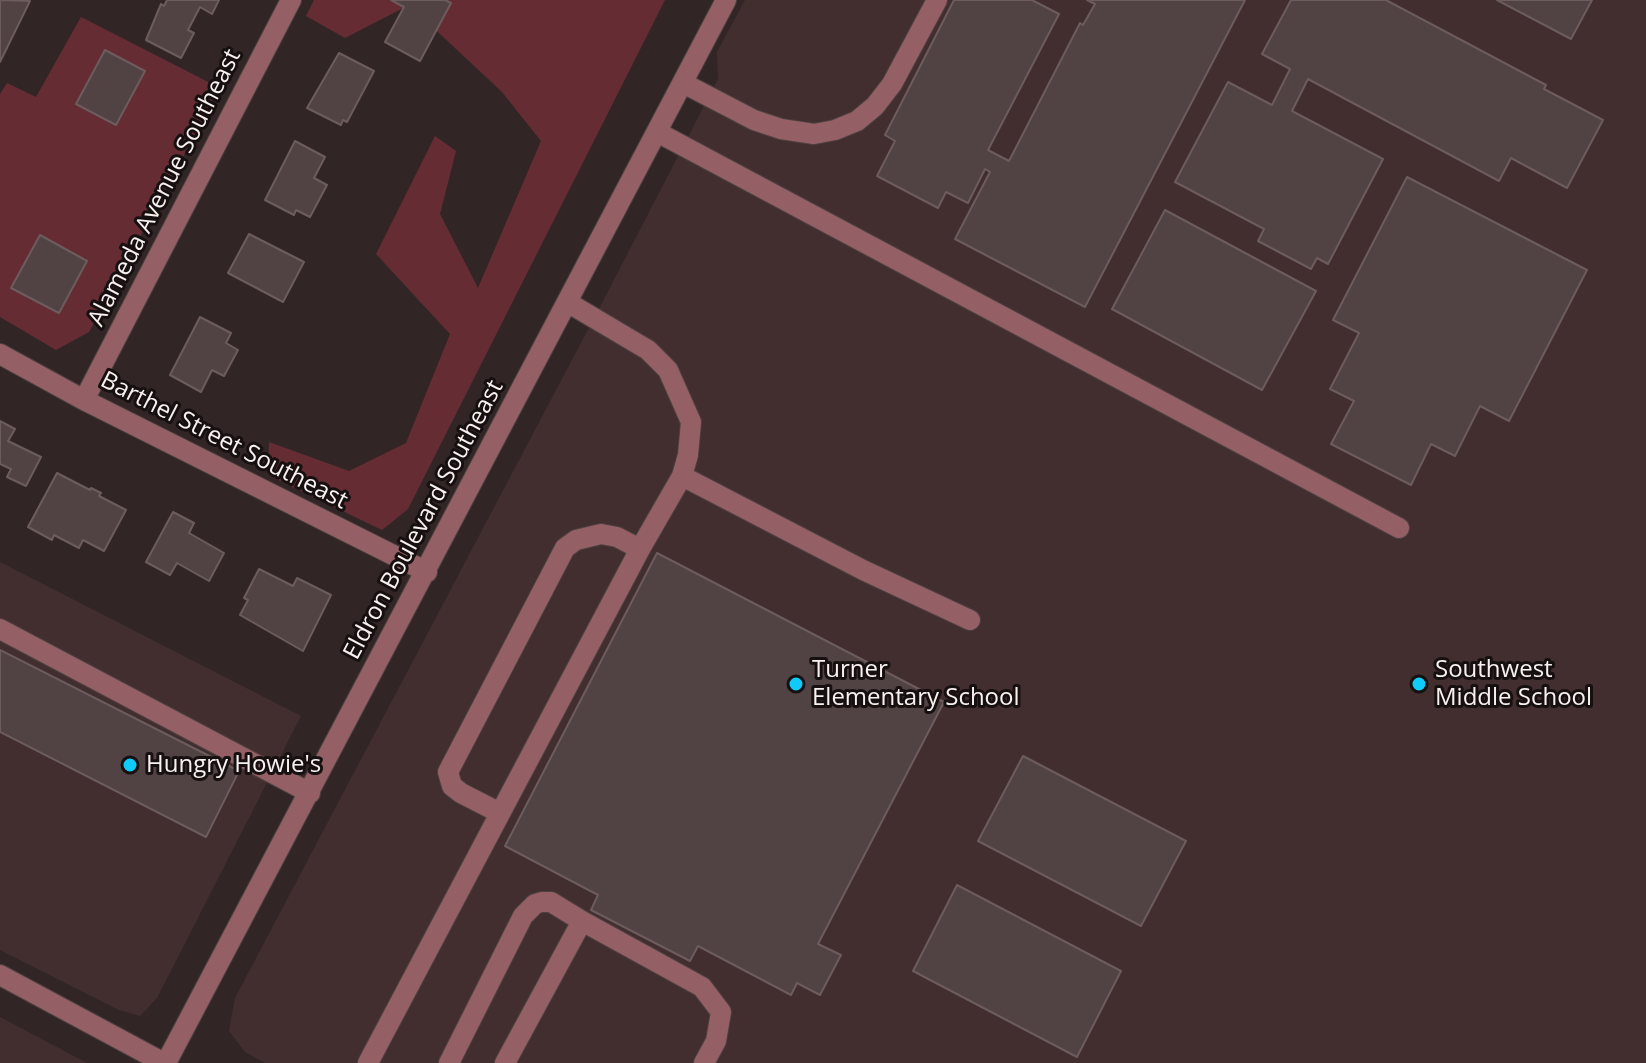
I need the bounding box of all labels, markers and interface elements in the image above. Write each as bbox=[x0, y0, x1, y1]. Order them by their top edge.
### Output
street label: Alameda Avenue Southeast bbox=[83, 45, 247, 331]
street label: Barthel Street Southeast bbox=[96, 366, 352, 516]
street label: Eldron Boulevard Southeast bbox=[338, 376, 510, 664]
place label: Turner Elementary School bbox=[812, 656, 1020, 712]
place label: Southwest Middle School bbox=[1435, 656, 1592, 712]
marker: Turner Elementary School bbox=[787, 675, 805, 693]
marker: Southwest Middle School bbox=[1410, 675, 1428, 693]
place label: Hungry Howie's bbox=[146, 751, 321, 779]
marker: Hungry Howie's bbox=[121, 756, 139, 774]

